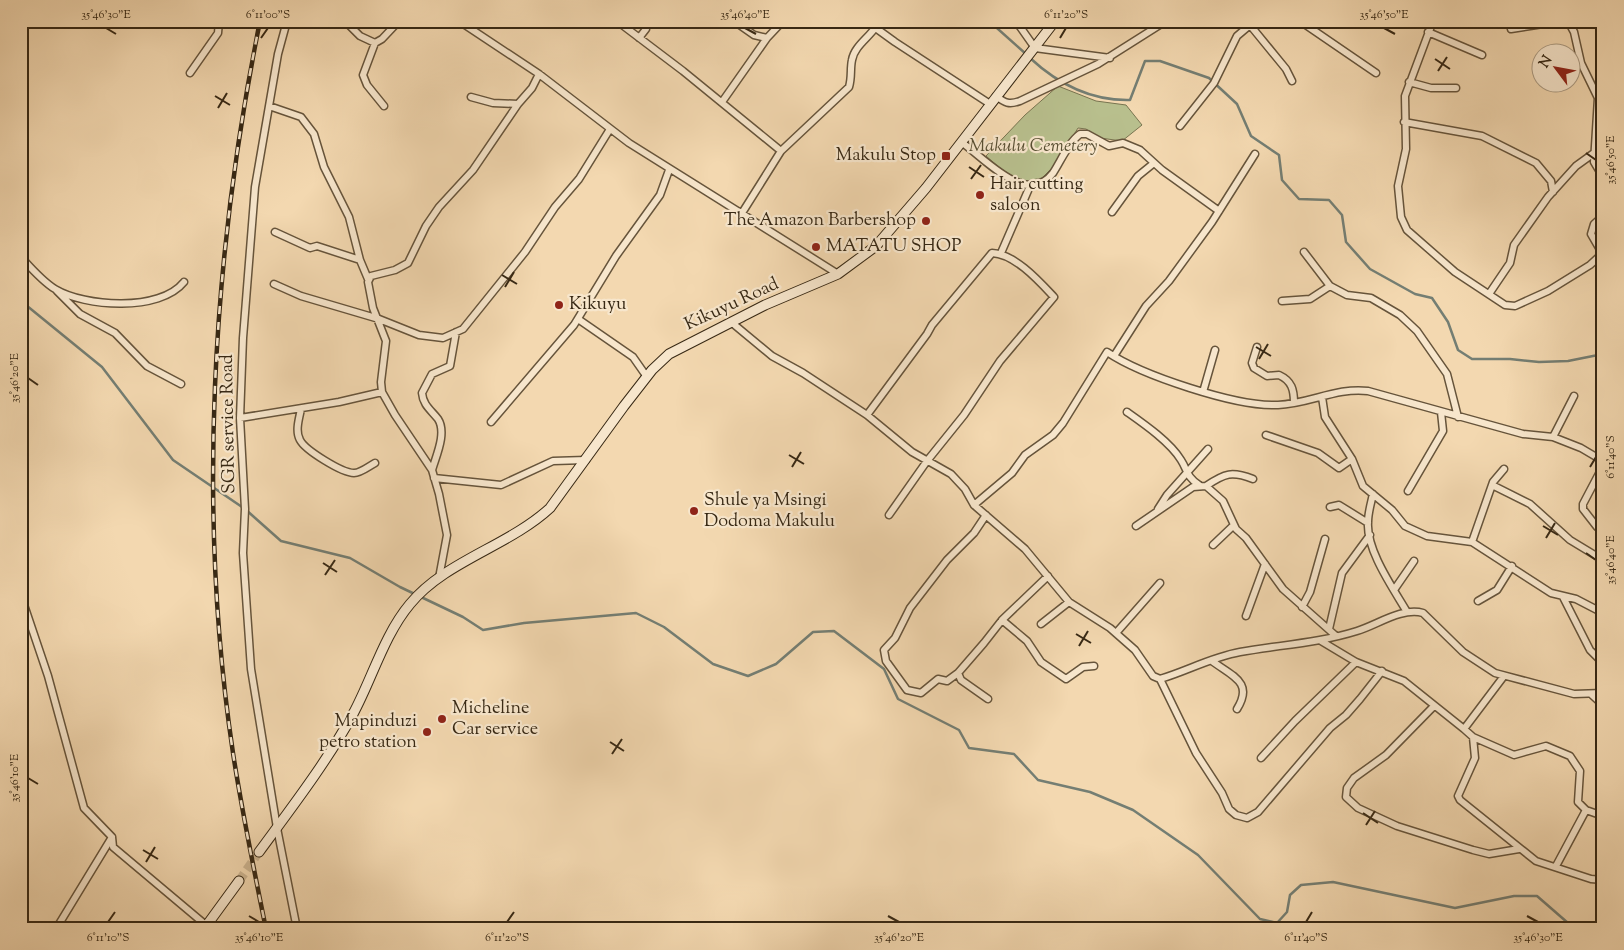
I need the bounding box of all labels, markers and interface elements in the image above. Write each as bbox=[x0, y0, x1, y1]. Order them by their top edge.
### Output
text: 35°46'30"E bbox=[81, 6, 131, 24]
text: 6°11'00"S bbox=[246, 6, 290, 24]
text: 35°46'40"E bbox=[720, 6, 770, 24]
text: 6°11'20"S bbox=[1044, 6, 1088, 24]
text: 35°46'50"E bbox=[1360, 6, 1409, 24]
north arrow bbox=[1532, 42, 1582, 92]
text: N bbox=[1535, 52, 1558, 72]
park label: Makulu Cemetery bbox=[969, 134, 1097, 160]
text: 35°46'50"E bbox=[1602, 135, 1620, 184]
place label: Makulu Stop bbox=[836, 143, 936, 169]
marker: Makulu Stop bbox=[940, 150, 952, 162]
place label: Hair cutting saloon bbox=[990, 172, 1084, 219]
marker: Hair cutting saloon bbox=[974, 189, 986, 201]
place label: The Amazon Barbershop bbox=[724, 208, 916, 234]
marker: The Amazon Barbershop bbox=[920, 215, 932, 227]
place label: MATATU SHOP bbox=[826, 234, 961, 260]
marker: MATATU SHOP bbox=[810, 241, 822, 253]
street label: Kikuyu Road bbox=[680, 272, 784, 338]
place label: Kikuyu bbox=[569, 292, 626, 318]
marker: Kikuyu bbox=[553, 299, 565, 311]
text: 35°46'20"E bbox=[6, 352, 24, 403]
street label: SGR service Road bbox=[215, 354, 243, 494]
text: 6°11'40"S bbox=[1602, 435, 1620, 479]
place label: Shule ya Msingi Dodoma Makulu bbox=[704, 488, 835, 535]
marker: Shule ya Msingi Dodoma Makulu bbox=[688, 505, 700, 517]
text: 35°46'40"E bbox=[1602, 535, 1620, 585]
place label: Micheline Car service bbox=[452, 696, 538, 743]
place label: Mapinduzi petro station bbox=[319, 709, 417, 756]
marker: Micheline Car service bbox=[436, 713, 448, 725]
marker: Mapinduzi petro station bbox=[421, 726, 433, 738]
text: 35°46'10"E bbox=[6, 753, 24, 802]
text: 6°11'10"S bbox=[87, 929, 129, 947]
text: 35°46'10"E bbox=[235, 929, 284, 947]
text: 6°11'20"S bbox=[485, 929, 529, 947]
text: 35°46'20"E bbox=[874, 929, 925, 947]
text: 6°11'40"S bbox=[1284, 929, 1328, 947]
text: 35°46'30"E bbox=[1513, 929, 1563, 947]

